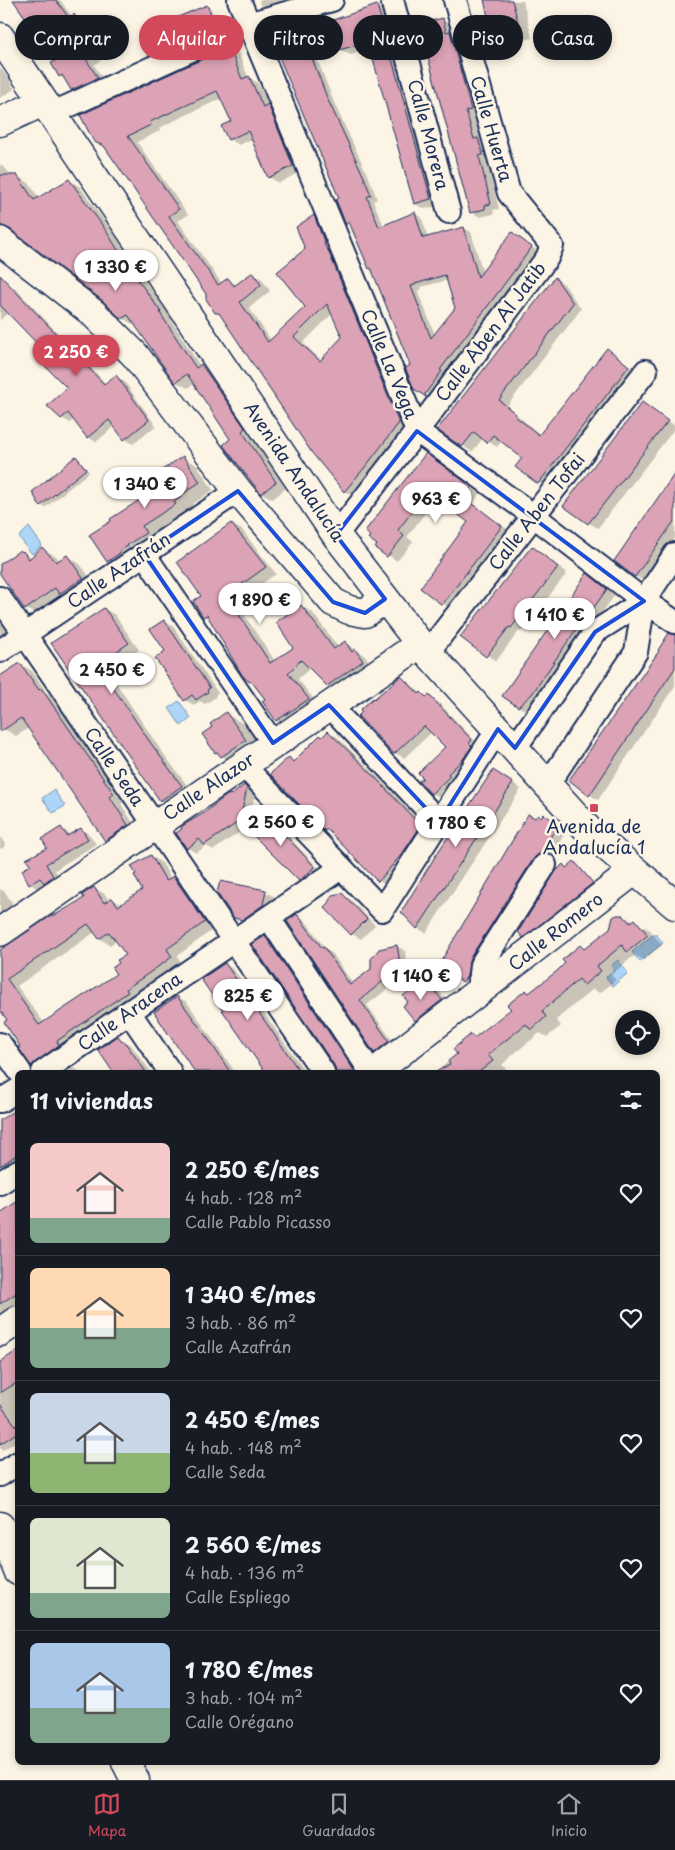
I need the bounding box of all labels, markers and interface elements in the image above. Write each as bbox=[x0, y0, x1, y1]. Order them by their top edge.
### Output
chip: Comprar bbox=[15, 15, 129, 60]
chip: Alquilar bbox=[139, 15, 244, 60]
chip: Filtros bbox=[254, 15, 343, 60]
chip: Nuevo bbox=[353, 15, 443, 60]
chip: Piso bbox=[453, 15, 523, 60]
chip: Casa bbox=[533, 15, 612, 60]
street label: Calle Huerta bbox=[464, 72, 521, 186]
street label: Calle Morera bbox=[402, 76, 457, 193]
pin: 1 330 € bbox=[70, 250, 162, 292]
text: 1 330 € bbox=[85, 254, 147, 278]
street label: Calle Aben Al Jatib bbox=[428, 255, 552, 407]
street label: Calle La Vega bbox=[355, 304, 426, 423]
pin: 2 250 € bbox=[30, 334, 122, 377]
text: 2 250 € bbox=[44, 339, 108, 363]
street label: Avenida Andalucía bbox=[238, 396, 353, 547]
street label: Calle Aben Tofai bbox=[481, 446, 591, 576]
pin: 1 340 € bbox=[99, 466, 191, 509]
text: 1 340 € bbox=[114, 471, 176, 495]
pin: 963 € bbox=[401, 482, 471, 524]
text: 963 € bbox=[412, 486, 460, 510]
street label: Calle Azafrán bbox=[61, 525, 175, 614]
pin: 1 890 € bbox=[214, 582, 306, 625]
text: 1 890 € bbox=[229, 587, 291, 611]
pin: 1 410 € bbox=[509, 598, 601, 640]
text: 1 410 € bbox=[525, 602, 585, 626]
pin: 2 450 € bbox=[66, 652, 158, 695]
text: 2 450 € bbox=[79, 657, 145, 681]
street label: Calle Seda bbox=[79, 721, 152, 811]
street label: Calle Alazor bbox=[157, 745, 260, 827]
marker: Avenida de Andalucía 1 bbox=[588, 802, 600, 814]
pin: 2 560 € bbox=[235, 804, 327, 847]
pin: 1 780 € bbox=[410, 806, 502, 848]
text: 2 560 € bbox=[248, 809, 314, 833]
text: 1 780 € bbox=[426, 810, 486, 834]
place label: Avenida de Andalucía 1 bbox=[543, 812, 645, 860]
street label: Calle Romero bbox=[502, 885, 608, 977]
pin: 1 140 € bbox=[375, 958, 467, 1001]
text: 1 140 € bbox=[392, 963, 450, 987]
street label: Calle Aracena bbox=[71, 964, 188, 1057]
pin: 825 € bbox=[213, 978, 283, 1021]
text: 825 € bbox=[224, 983, 272, 1007]
map controls bbox=[615, 1010, 660, 1055]
button: locate bbox=[615, 1010, 660, 1055]
text: 11 viviendas bbox=[30, 1084, 153, 1116]
icon: filters bbox=[617, 1086, 645, 1114]
text: 2 250 €/mes bbox=[185, 1153, 319, 1185]
icon: home bbox=[70, 1163, 130, 1223]
icon: heart bbox=[617, 1179, 645, 1207]
text: 4 hab. · 128 m² bbox=[185, 1185, 302, 1209]
text: Calle Pablo Picasso bbox=[185, 1209, 331, 1233]
text: 1 340 €/mes bbox=[185, 1278, 316, 1310]
icon: home bbox=[70, 1288, 130, 1348]
icon: heart bbox=[617, 1304, 645, 1332]
text: 3 hab. · 86 m² bbox=[185, 1310, 296, 1334]
text: Calle Azafrán bbox=[185, 1334, 291, 1358]
text: 2 450 €/mes bbox=[185, 1403, 320, 1435]
icon: home bbox=[70, 1413, 130, 1473]
icon: heart bbox=[617, 1429, 645, 1457]
text: 4 hab. · 148 m² bbox=[185, 1435, 302, 1459]
text: Calle Seda bbox=[185, 1459, 266, 1483]
text: 2 560 €/mes bbox=[185, 1528, 321, 1560]
icon: home bbox=[70, 1538, 130, 1598]
icon: heart bbox=[617, 1554, 645, 1582]
text: 4 hab. · 136 m² bbox=[185, 1560, 304, 1584]
text: Calle Espliego bbox=[185, 1584, 290, 1608]
text: 1 780 €/mes bbox=[185, 1653, 313, 1685]
icon: home bbox=[70, 1663, 130, 1723]
icon: heart bbox=[617, 1679, 645, 1707]
text: 3 hab. · 104 m² bbox=[185, 1685, 303, 1709]
text: Calle Orégano bbox=[185, 1709, 294, 1733]
tab: Mapa bbox=[88, 1790, 126, 1841]
tab: Guardados bbox=[302, 1790, 375, 1841]
tab: Inicio bbox=[551, 1790, 587, 1841]

